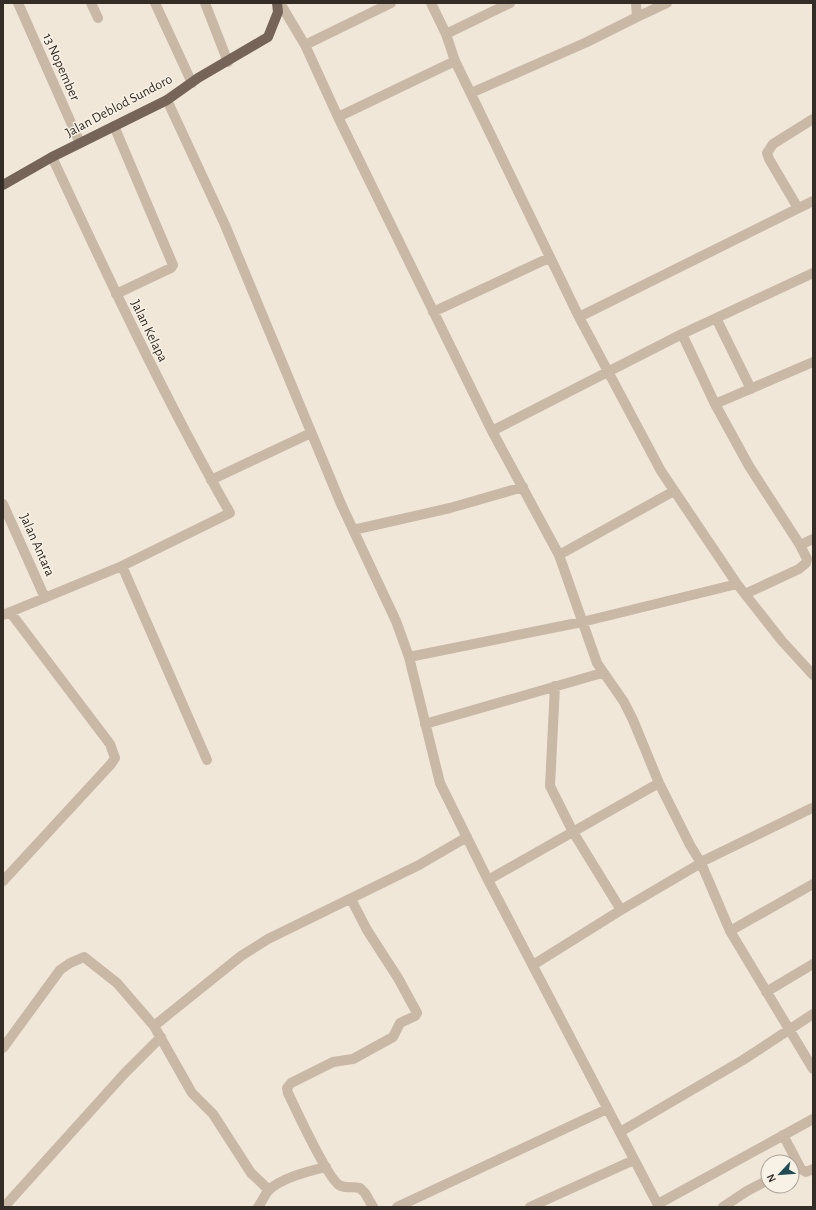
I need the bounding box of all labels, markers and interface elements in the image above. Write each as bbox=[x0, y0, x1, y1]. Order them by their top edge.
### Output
street label: 13 Nopember bbox=[40, 31, 82, 103]
street label: Jalan Deblod Sundoro bbox=[63, 72, 175, 140]
street label: Jalan Kelapa bbox=[128, 298, 170, 365]
street label: Jalan Antara bbox=[17, 512, 57, 579]
north arrow bbox=[760, 1154, 800, 1194]
text: N bbox=[765, 1172, 778, 1184]

